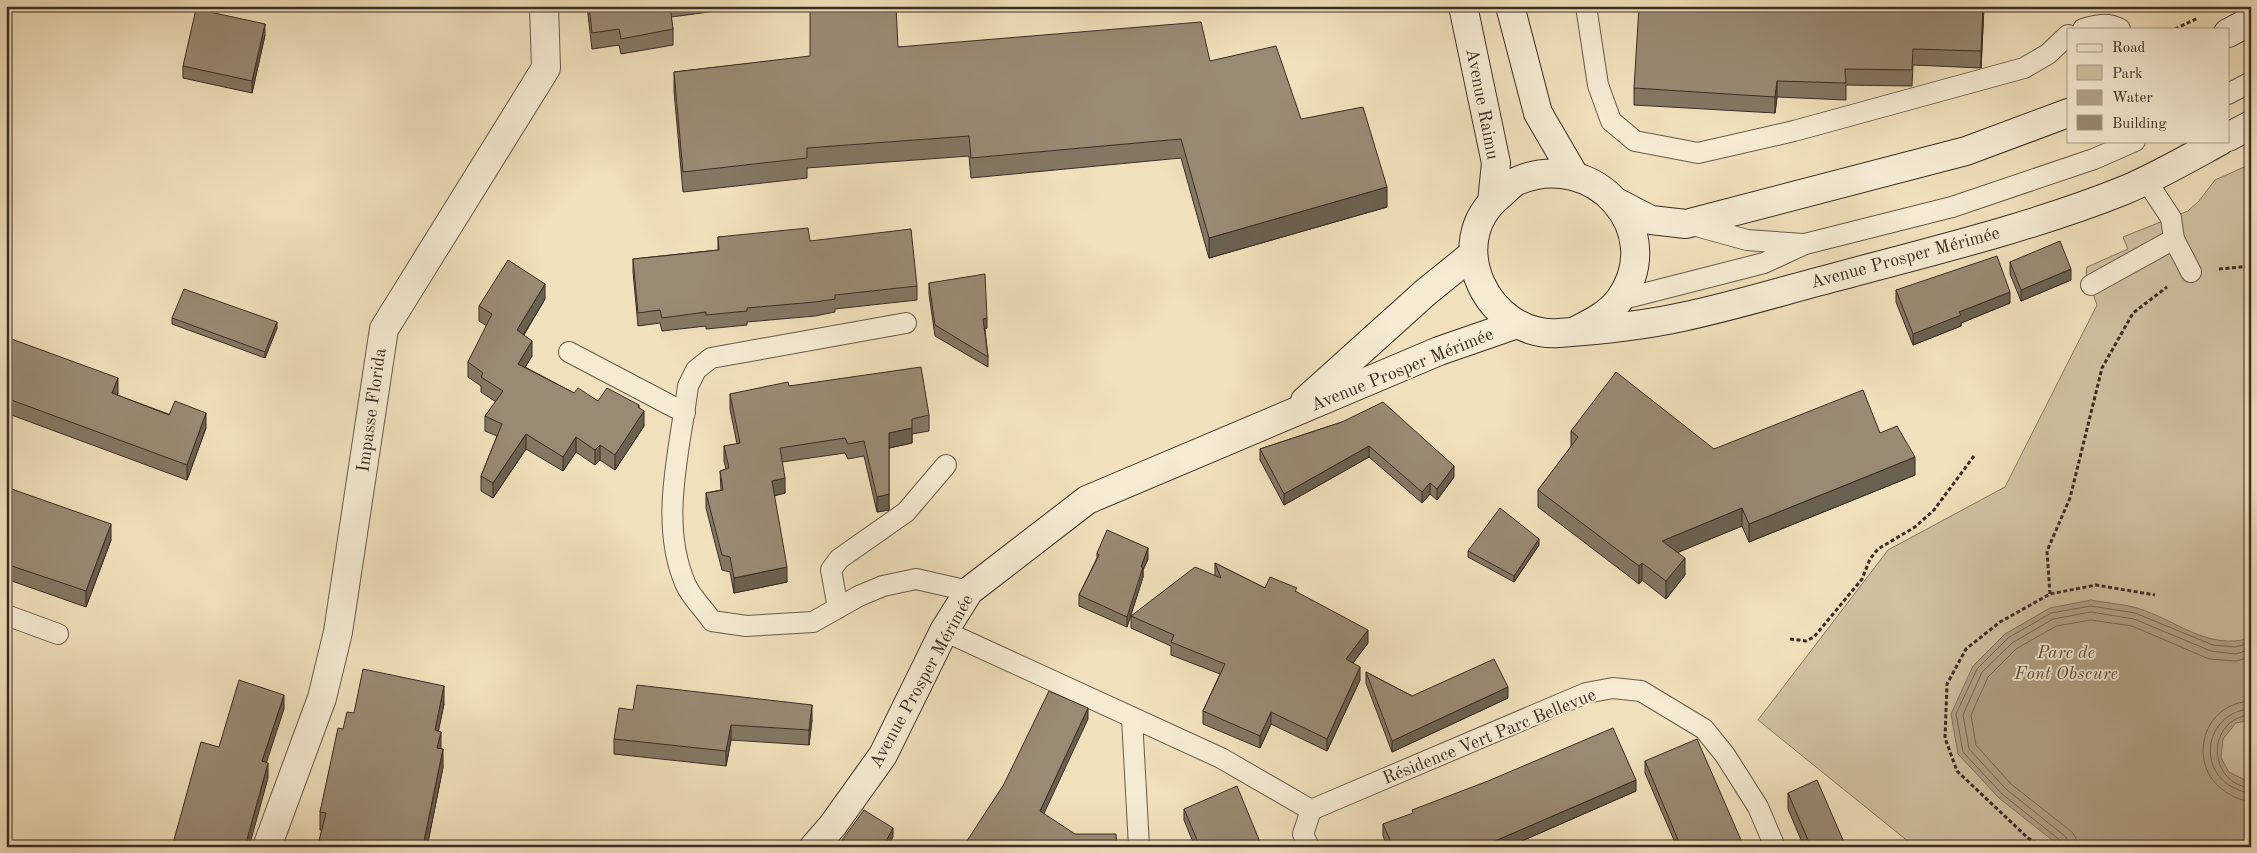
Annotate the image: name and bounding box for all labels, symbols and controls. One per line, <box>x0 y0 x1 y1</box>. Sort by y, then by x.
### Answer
legend <box>2067 28 2230 142</box>
text: Road <box>2112 41 2146 56</box>
street label: Avenue Raimu <box>1462 47 1502 162</box>
text: Park <box>2112 67 2143 82</box>
text: Water <box>2112 91 2153 106</box>
text: Building <box>2112 117 2167 132</box>
street label: Avenue Prosper Mérimée <box>1809 224 2002 292</box>
street label: Avenue Prosper Mérimée <box>1309 325 1496 415</box>
street label: Impasse Florida <box>354 347 390 473</box>
street label: Avenue Prosper Mérimée <box>867 592 977 771</box>
park label: Parc de Font Obscure <box>2013 644 2118 683</box>
street label: Résidence Vert Parc Bellevue <box>1380 686 1599 788</box>

